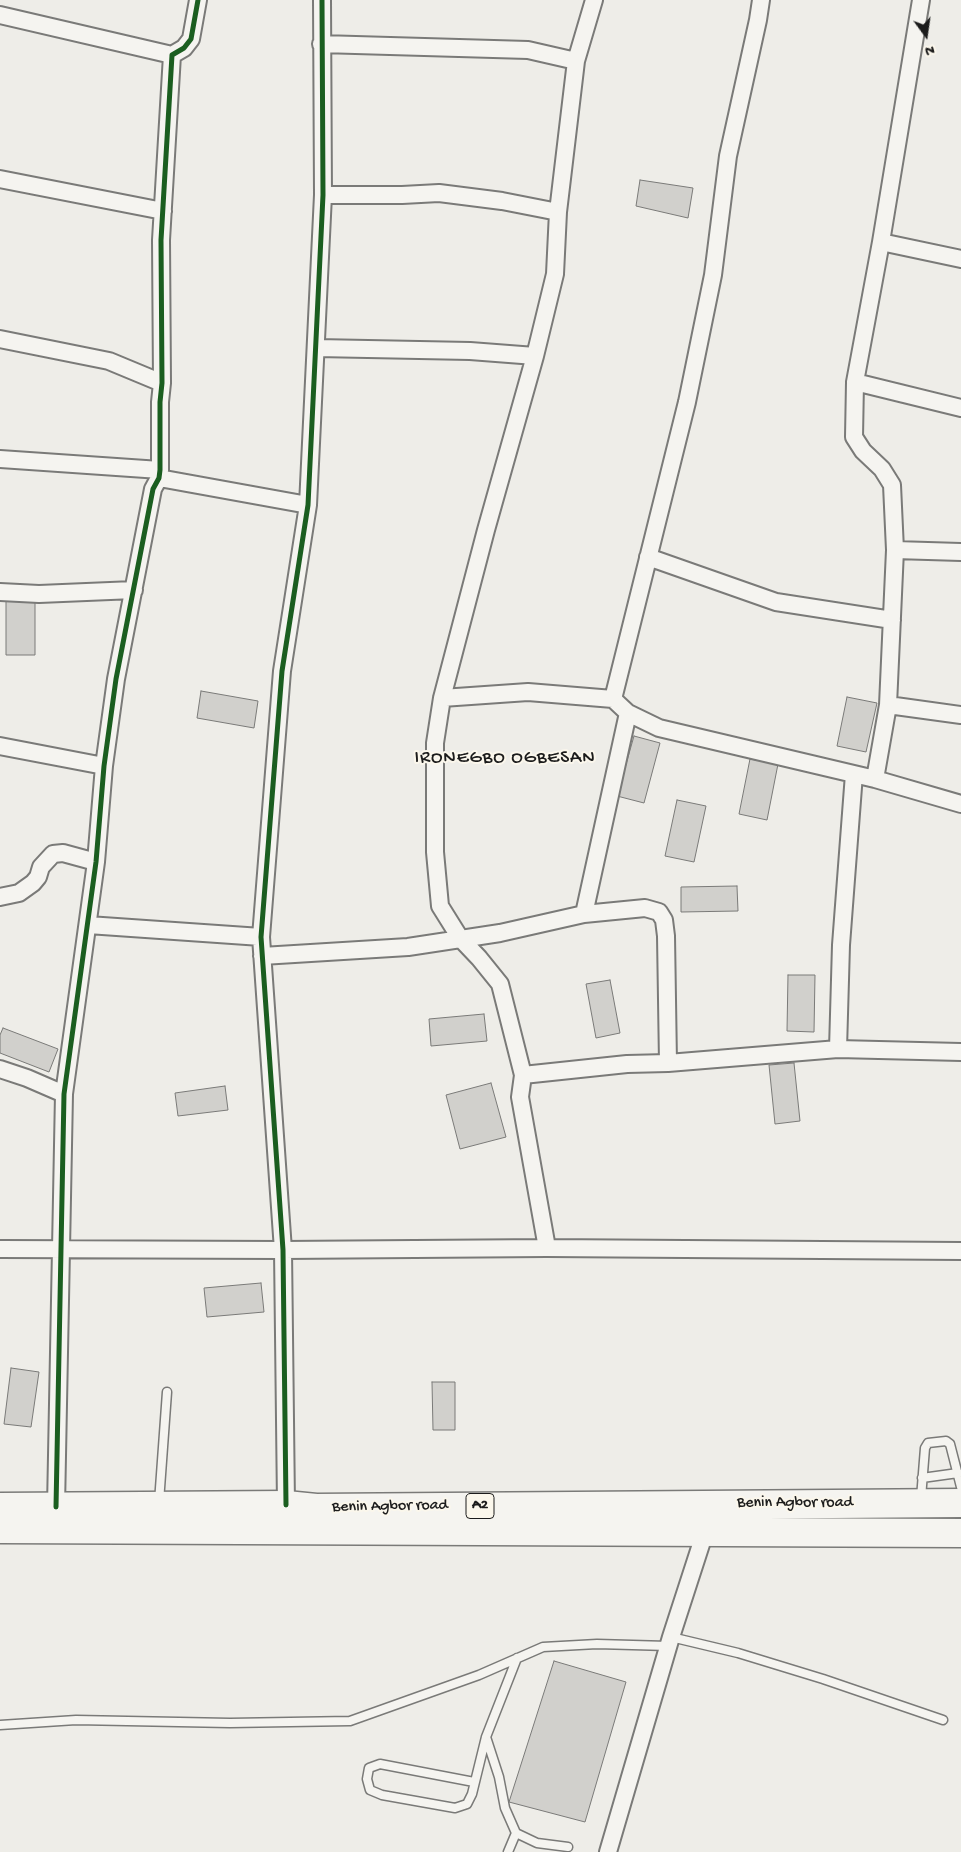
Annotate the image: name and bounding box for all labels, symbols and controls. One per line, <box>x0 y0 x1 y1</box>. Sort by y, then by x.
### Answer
north arrow <box>901 10 951 60</box>
text: N <box>923 41 936 59</box>
district label: IRONEGBO OGBESAN <box>412 748 598 770</box>
road number: A2 <box>466 1494 494 1518</box>
street label: Benin Agbor road <box>737 1494 853 1514</box>
street label: Benin Agbor road <box>332 1496 448 1518</box>

